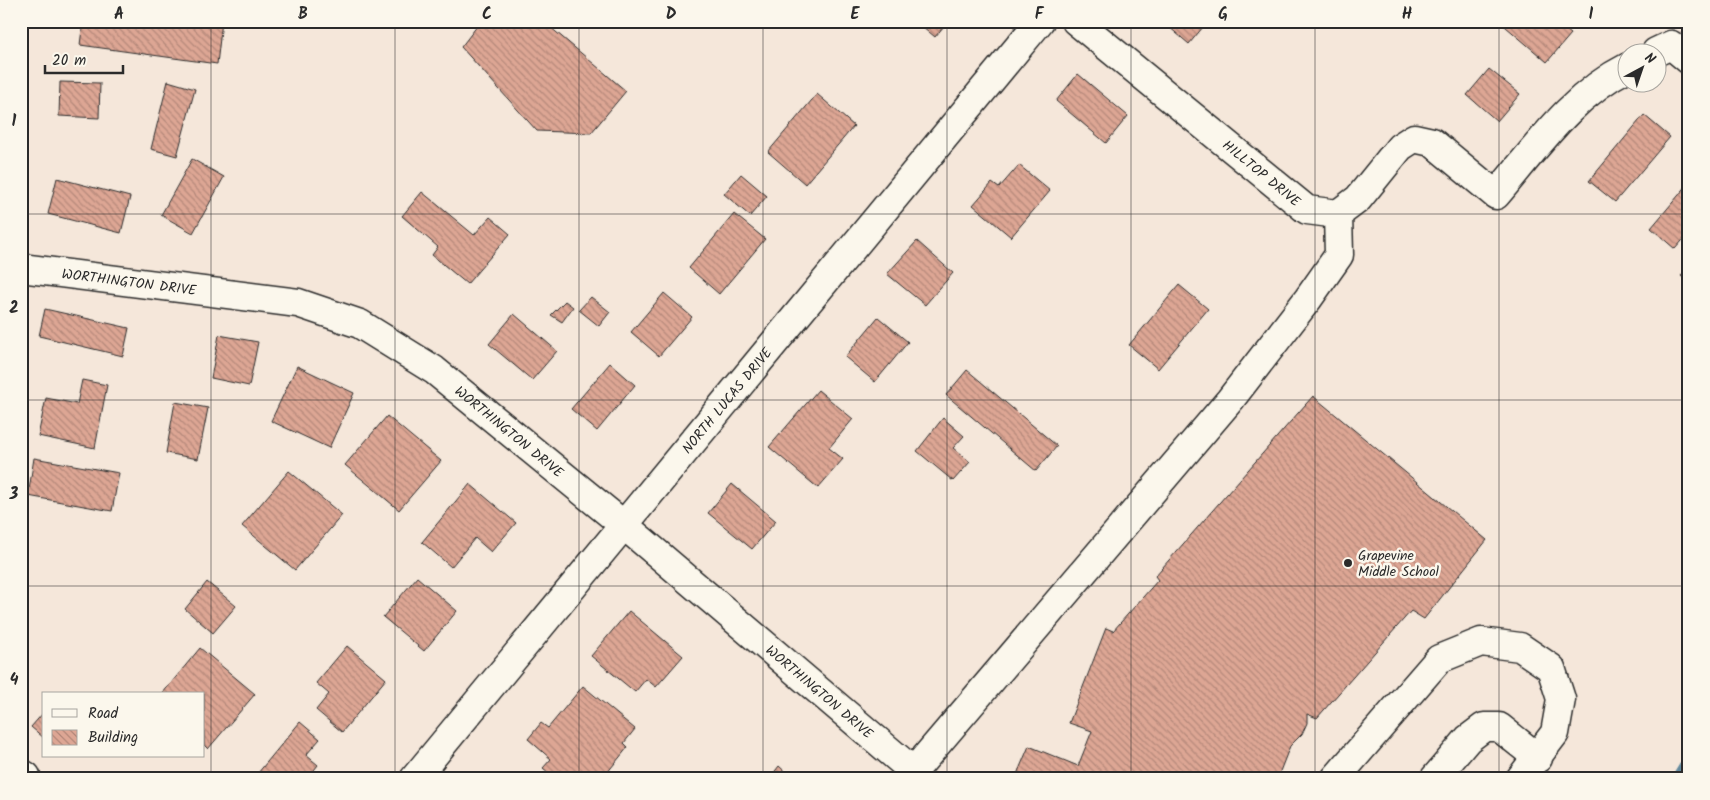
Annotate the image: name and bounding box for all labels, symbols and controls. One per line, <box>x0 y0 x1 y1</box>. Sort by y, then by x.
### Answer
text: A <box>114 2 124 27</box>
text: B <box>298 2 308 27</box>
text: C <box>482 2 492 27</box>
text: D <box>666 2 677 27</box>
text: E <box>851 2 861 27</box>
text: F <box>1035 2 1045 27</box>
text: G <box>1218 2 1228 27</box>
text: H <box>1402 2 1412 27</box>
text: I <box>1589 2 1594 27</box>
scale bar <box>45 42 122 74</box>
north arrow <box>1618 42 1668 92</box>
text: N <box>1639 48 1660 70</box>
text: 20 m <box>52 49 86 73</box>
text: 1 <box>12 109 17 134</box>
street label: HILLTOP DRIVE <box>1217 135 1306 213</box>
street label: WORTHINGTON DRIVE <box>60 263 198 302</box>
text: 2 <box>9 296 19 321</box>
street label: NORTH LUCAS DRIVE <box>677 343 778 459</box>
street label: WORTHINGTON DRIVE <box>449 381 569 484</box>
text: 3 <box>9 482 19 507</box>
place label: Grapevine Middle School <box>1358 545 1440 583</box>
marker: Grapevine Middle School <box>1342 557 1354 569</box>
street label: WORTHINGTON DRIVE <box>760 640 878 745</box>
text: 4 <box>10 668 19 693</box>
legend <box>42 692 205 758</box>
text: Road <box>88 702 119 726</box>
text: Building <box>88 726 138 750</box>

